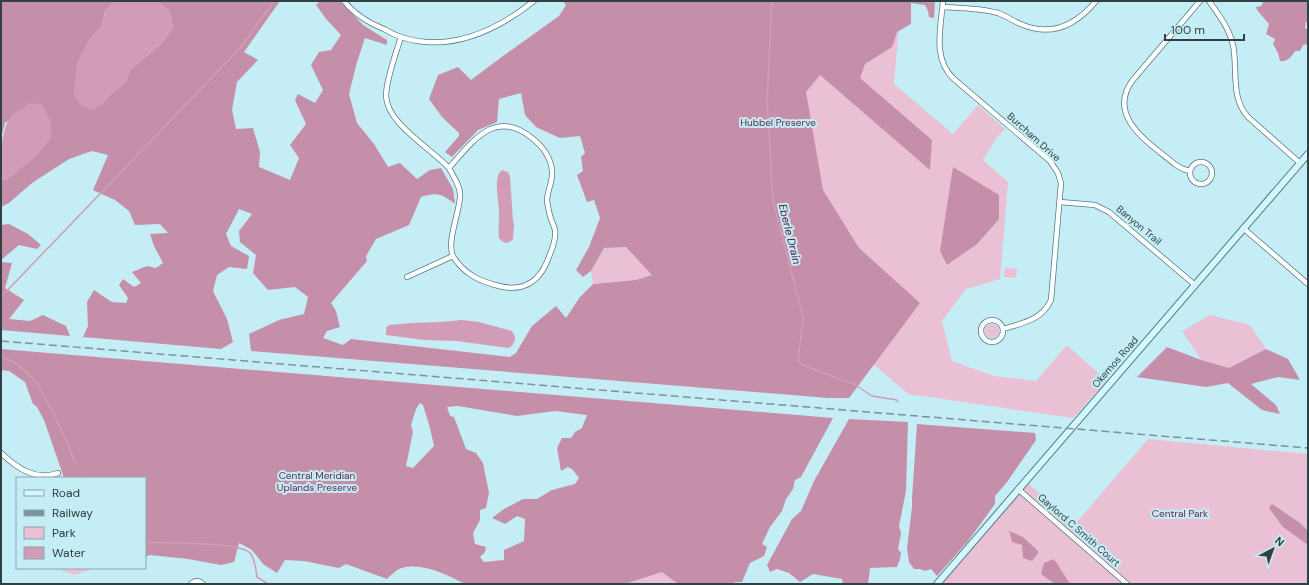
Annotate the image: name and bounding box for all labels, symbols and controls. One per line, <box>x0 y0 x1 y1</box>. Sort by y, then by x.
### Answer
scale bar <box>1165 16 1244 42</box>
text: 100 m <box>1171 22 1205 38</box>
street label: Burcham Drive <box>1005 110 1064 165</box>
park label: Hubbel Preserve <box>740 116 816 129</box>
water label: Eberle Drain <box>776 202 804 266</box>
street label: Banyon Trail <box>1114 202 1164 248</box>
street label: Okemos Road <box>1089 334 1141 390</box>
park label: Central Meridian Uplands Preserve <box>277 469 357 494</box>
legend <box>16 477 146 569</box>
text: Road <box>52 485 80 501</box>
street label: Gaylord C Smith Court <box>1035 491 1123 569</box>
text: Railway <box>52 505 93 521</box>
park label: Central Park <box>1152 507 1208 520</box>
text: Park <box>52 525 76 541</box>
north arrow <box>1253 529 1293 569</box>
text: N <box>1272 534 1287 549</box>
text: Water <box>52 545 86 561</box>

